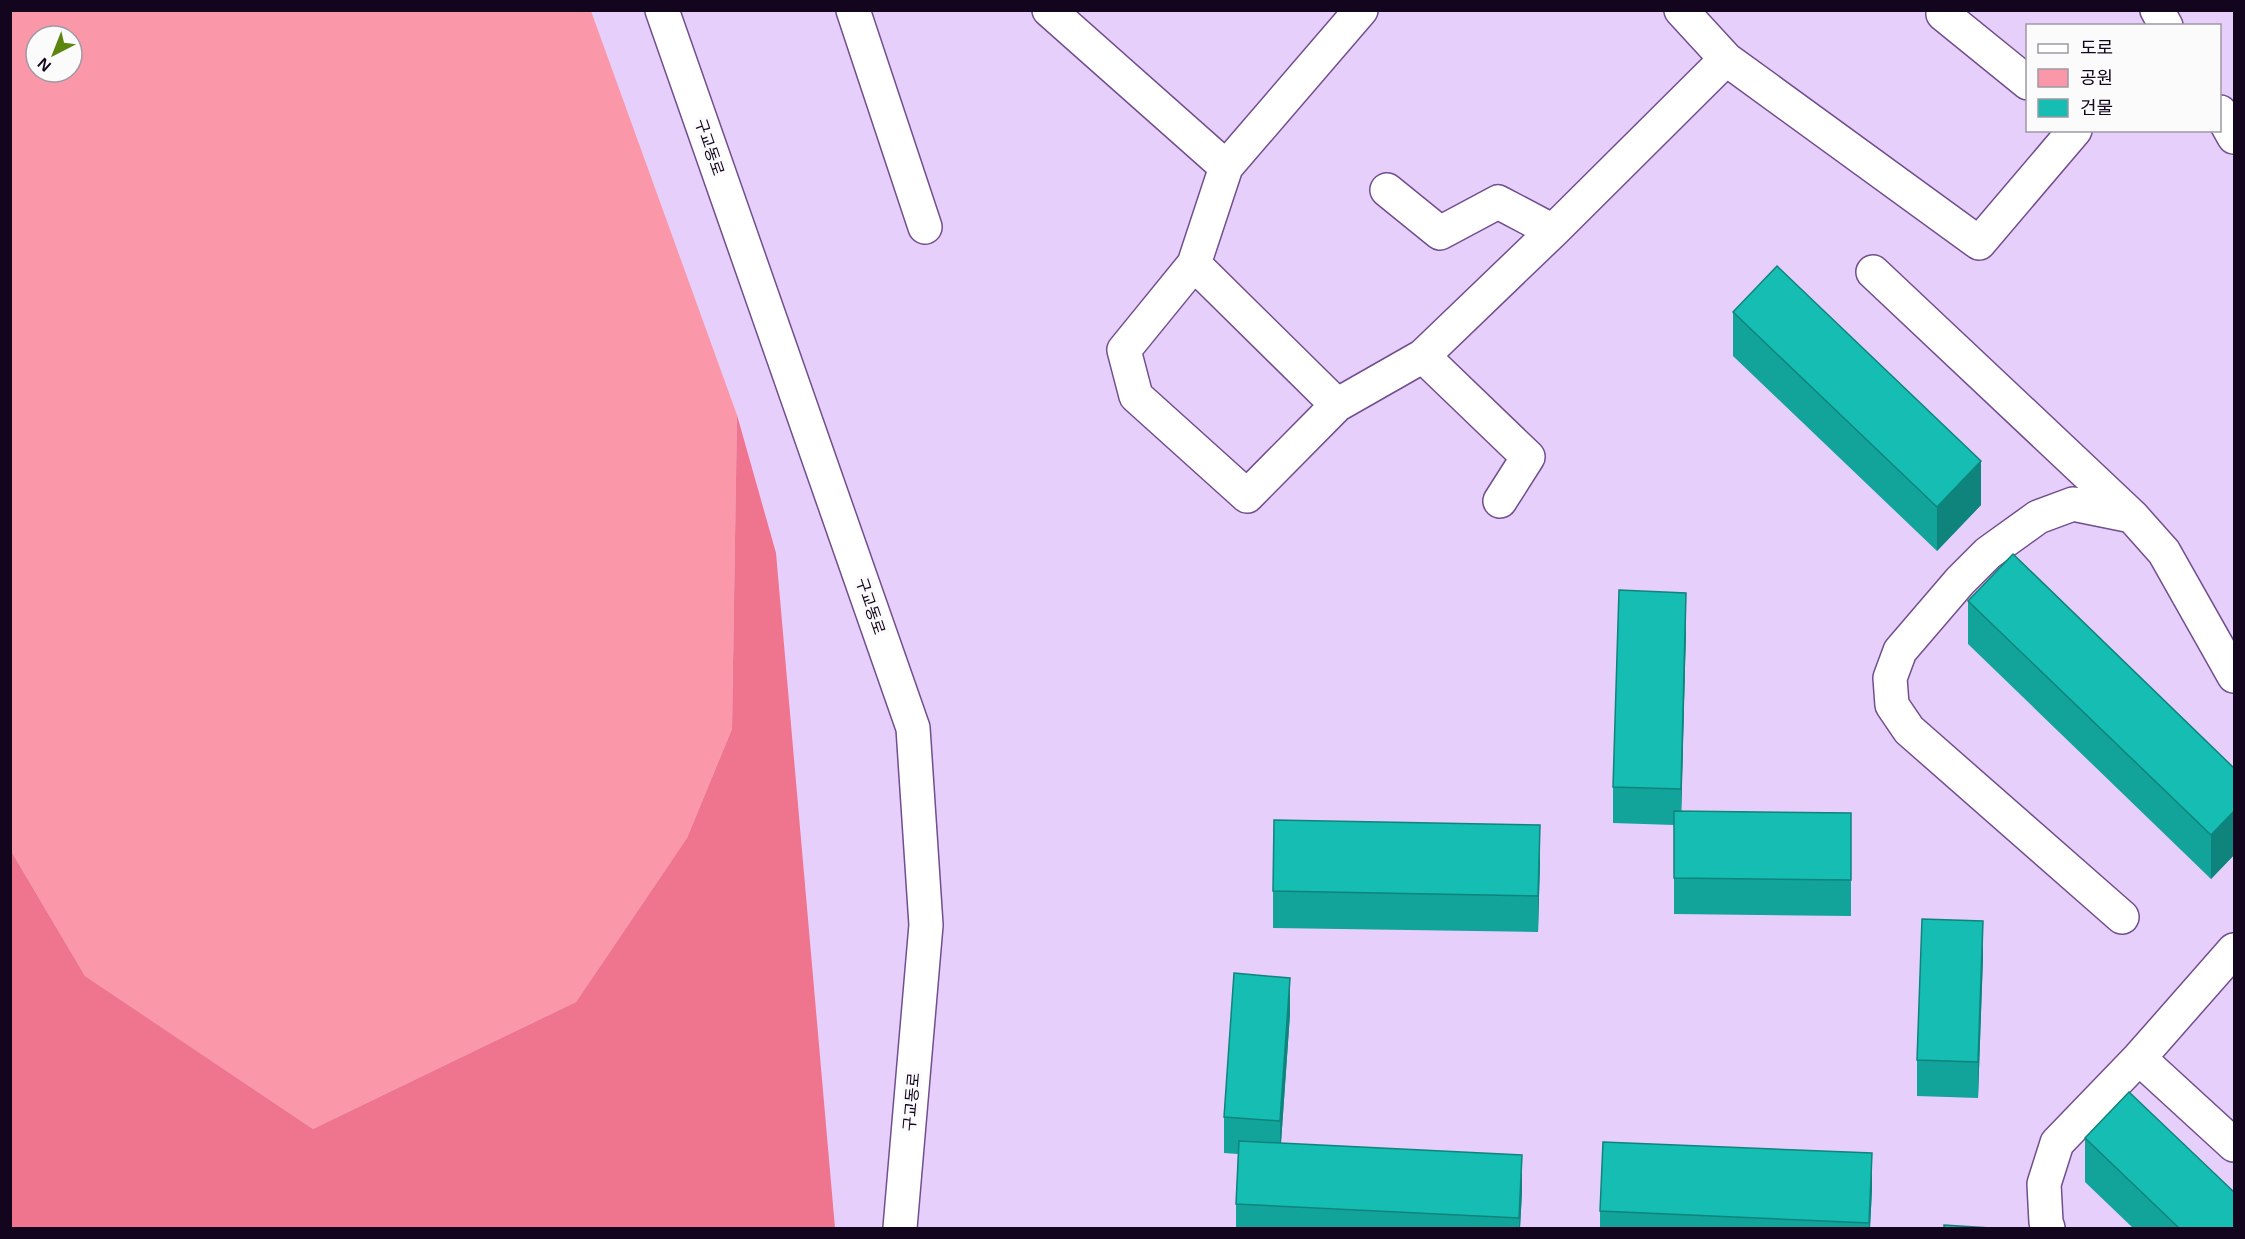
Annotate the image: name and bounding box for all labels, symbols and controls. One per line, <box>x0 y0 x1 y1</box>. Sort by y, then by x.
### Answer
north arrow <box>24 24 84 84</box>
legend <box>2026 24 2221 132</box>
text: 도로 <box>2080 38 2113 58</box>
text: N <box>34 55 54 75</box>
text: 공원 <box>2080 68 2113 88</box>
text: 건물 <box>2080 98 2113 118</box>
street label: 구교동로 <box>692 117 727 178</box>
street label: 구교동로 <box>853 576 888 637</box>
street label: 구교동로 <box>900 1072 923 1132</box>

